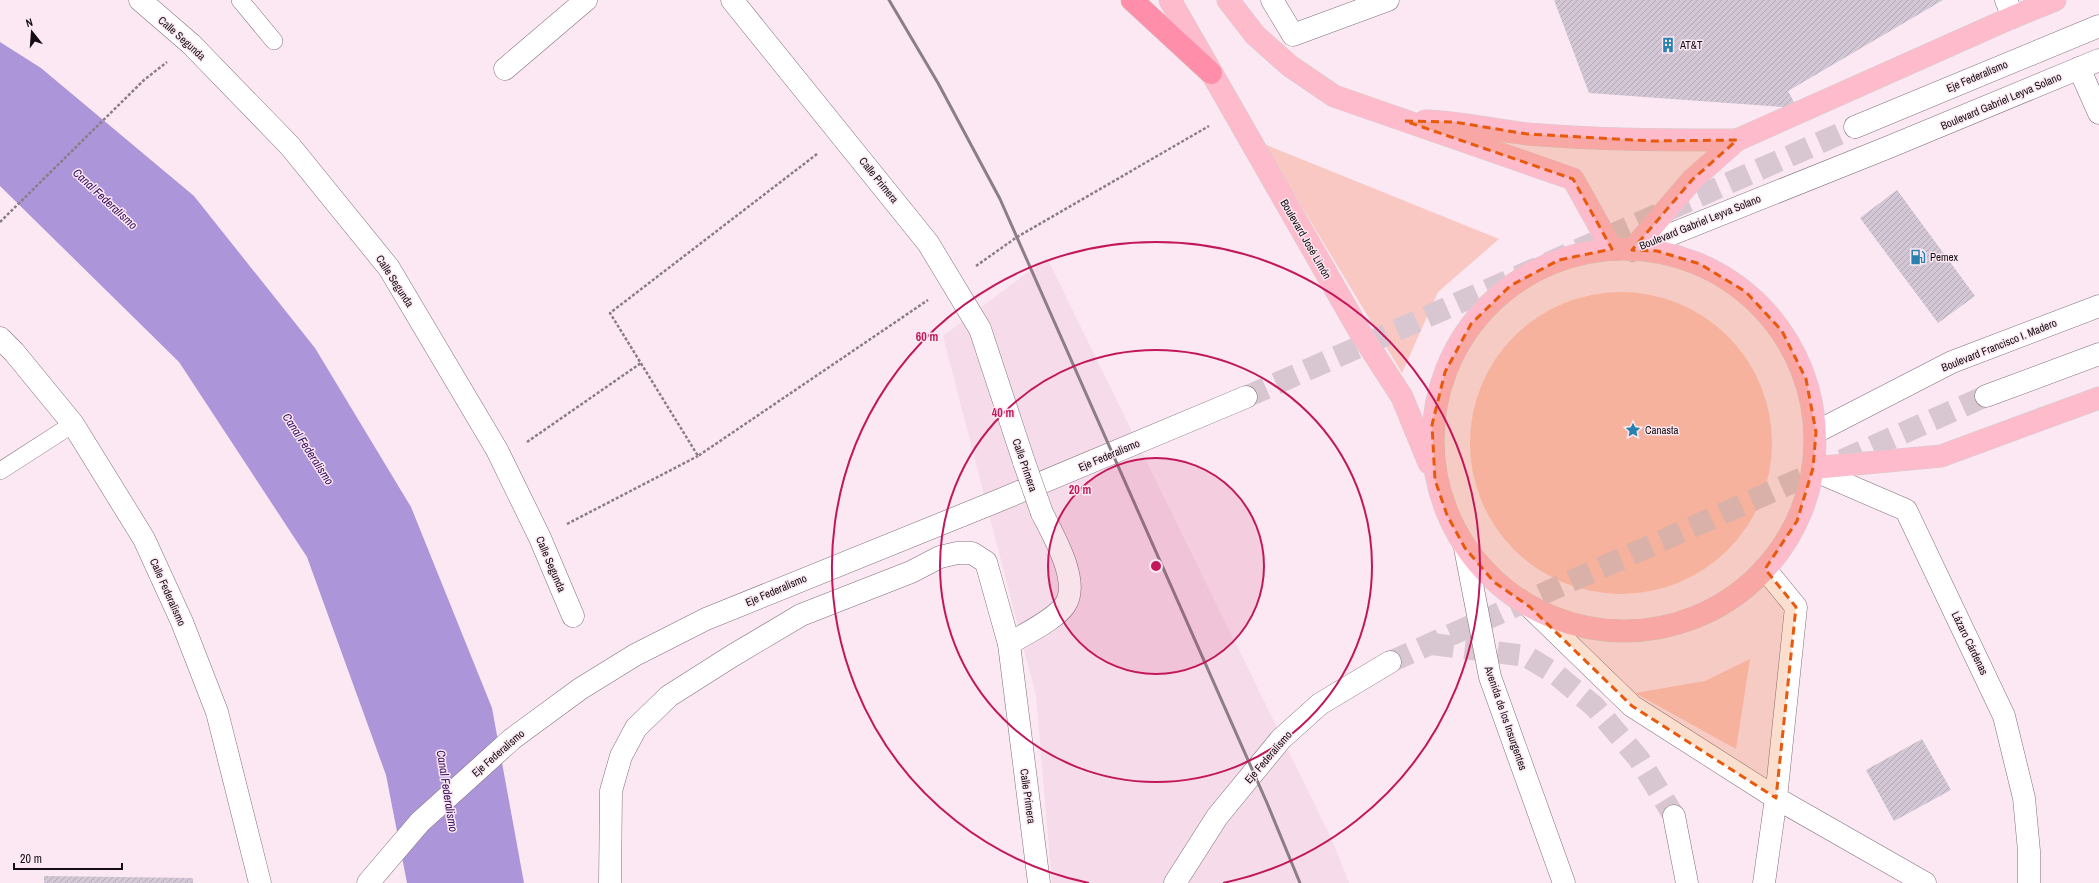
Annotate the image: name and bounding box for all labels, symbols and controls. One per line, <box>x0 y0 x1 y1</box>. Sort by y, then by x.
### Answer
north arrow <box>12 12 52 52</box>
street label: Calle Segunda <box>155 13 209 63</box>
text: N <box>24 15 34 30</box>
building icon: AT&T <box>1659 36 1677 54</box>
place label: AT&T <box>1679 38 1703 52</box>
street label: Eje Federalismo <box>1944 57 2010 95</box>
street label: Boulevard Gabriel Leyva Solano <box>1938 69 2064 133</box>
street label: Calle Primera <box>856 154 902 206</box>
water label: Canal Federalismo <box>69 165 141 233</box>
street label: Boulevard Gabriel Leyva Solano <box>1637 191 1763 253</box>
street label: Boulevard José Limón <box>1278 197 1334 281</box>
fuel station icon: Pemex <box>1909 248 1927 266</box>
place label: Pemex <box>1930 250 1959 264</box>
street label: Calle Segunda <box>373 252 417 310</box>
street label: Boulevard Francisco I. Madero <box>1939 315 2059 375</box>
text: 60 m <box>916 329 938 345</box>
text: 40 m <box>992 405 1014 421</box>
water label: Canal Federalismo <box>279 410 338 489</box>
place icon: Canasta <box>1624 421 1642 439</box>
place label: Canasta <box>1645 423 1679 437</box>
street label: Eje Federalismo <box>1076 436 1142 474</box>
street label: Calle Primera <box>1009 437 1041 493</box>
text: 20 m <box>1069 482 1091 498</box>
street label: Calle Segunda <box>533 534 569 594</box>
street label: Calle Federalismo <box>147 556 189 628</box>
centre of rings <box>1149 559 1163 573</box>
street label: Eje Federalismo <box>743 571 809 609</box>
street label: Lázaro Cárdenas <box>1949 609 1992 678</box>
street label: Avenida de los Insurgentes <box>1481 663 1531 772</box>
street label: Eje Federalismo <box>469 726 527 780</box>
street label: Eje Federalismo <box>1241 728 1295 786</box>
water label: Canal Federalismo <box>433 749 461 834</box>
street label: Calle Primera <box>1017 768 1039 824</box>
scale bar <box>14 845 122 871</box>
text: 20 m <box>20 851 42 867</box>

